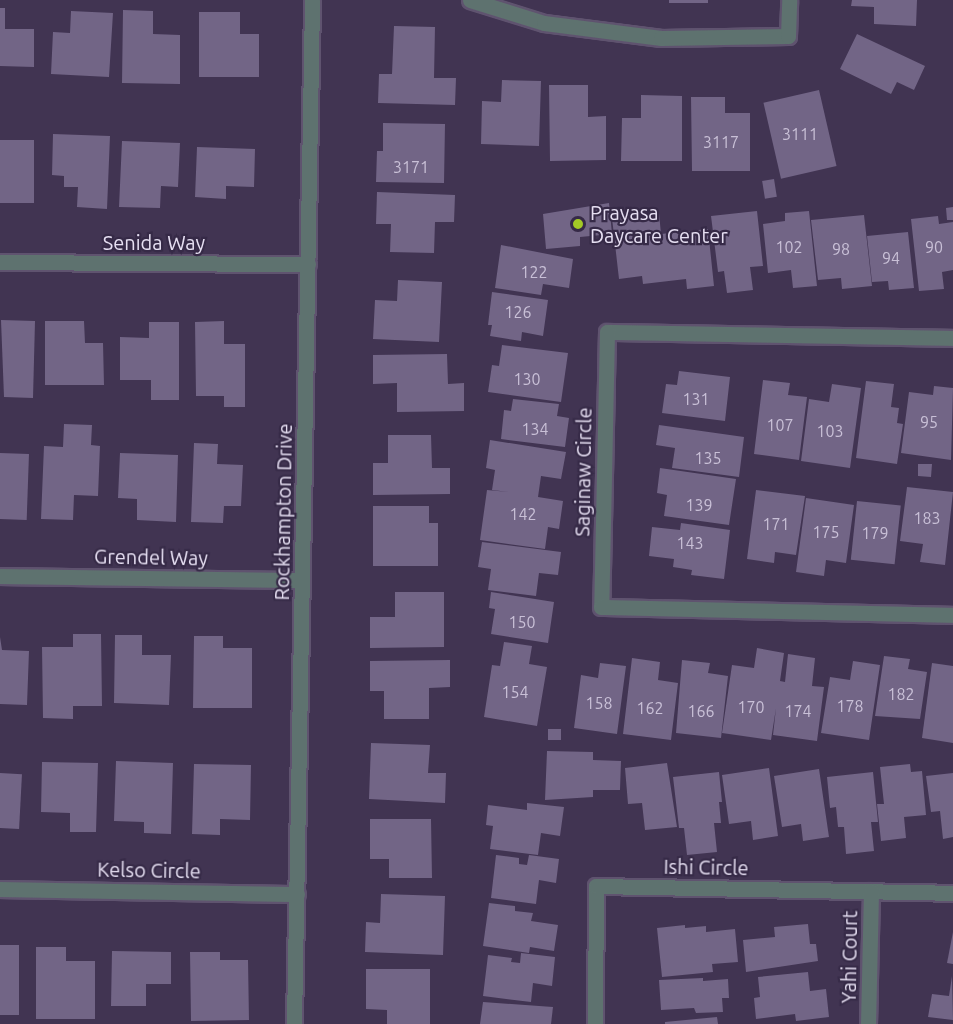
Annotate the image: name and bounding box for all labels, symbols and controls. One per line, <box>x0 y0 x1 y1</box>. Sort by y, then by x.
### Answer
house number: 3111 <box>782 124 818 144</box>
house number: 3117 <box>703 132 739 152</box>
house number: 3171 <box>393 157 429 177</box>
place label: Prayasa Daycare Center <box>590 201 728 248</box>
marker: Prayasa Daycare Center <box>571 217 585 231</box>
street label: Senida Way <box>103 230 205 254</box>
house number: 102 <box>775 237 803 257</box>
house number: 90 <box>925 237 943 257</box>
house number: 98 <box>832 239 850 259</box>
house number: 94 <box>882 248 900 268</box>
house number: 122 <box>520 262 548 282</box>
house number: 126 <box>504 302 532 322</box>
house number: 130 <box>513 369 541 389</box>
house number: 131 <box>682 389 710 409</box>
street label: Saginaw Circle <box>570 407 596 537</box>
house number: 95 <box>920 412 938 432</box>
house number: 107 <box>766 415 794 435</box>
house number: 134 <box>521 419 549 439</box>
house number: 103 <box>816 421 844 441</box>
street label: Rockhampton Drive <box>269 423 297 601</box>
house number: 135 <box>694 448 722 468</box>
house number: 139 <box>685 495 713 515</box>
house number: 142 <box>509 504 537 524</box>
house number: 183 <box>913 508 941 528</box>
house number: 171 <box>762 514 790 534</box>
house number: 175 <box>812 522 840 542</box>
house number: 179 <box>861 523 889 543</box>
house number: 143 <box>676 533 704 553</box>
street label: Grendel Way <box>94 544 208 570</box>
house number: 150 <box>508 612 536 632</box>
house number: 154 <box>501 682 529 702</box>
house number: 182 <box>887 684 915 704</box>
house number: 158 <box>585 693 613 713</box>
house number: 178 <box>836 696 864 716</box>
house number: 170 <box>737 697 765 717</box>
house number: 162 <box>636 698 664 718</box>
house number: 166 <box>687 701 715 721</box>
house number: 174 <box>784 701 812 721</box>
street label: Ishi Circle <box>663 854 749 880</box>
street label: Kelso Circle <box>97 857 201 883</box>
street label: Yahi Court <box>836 910 862 1004</box>

